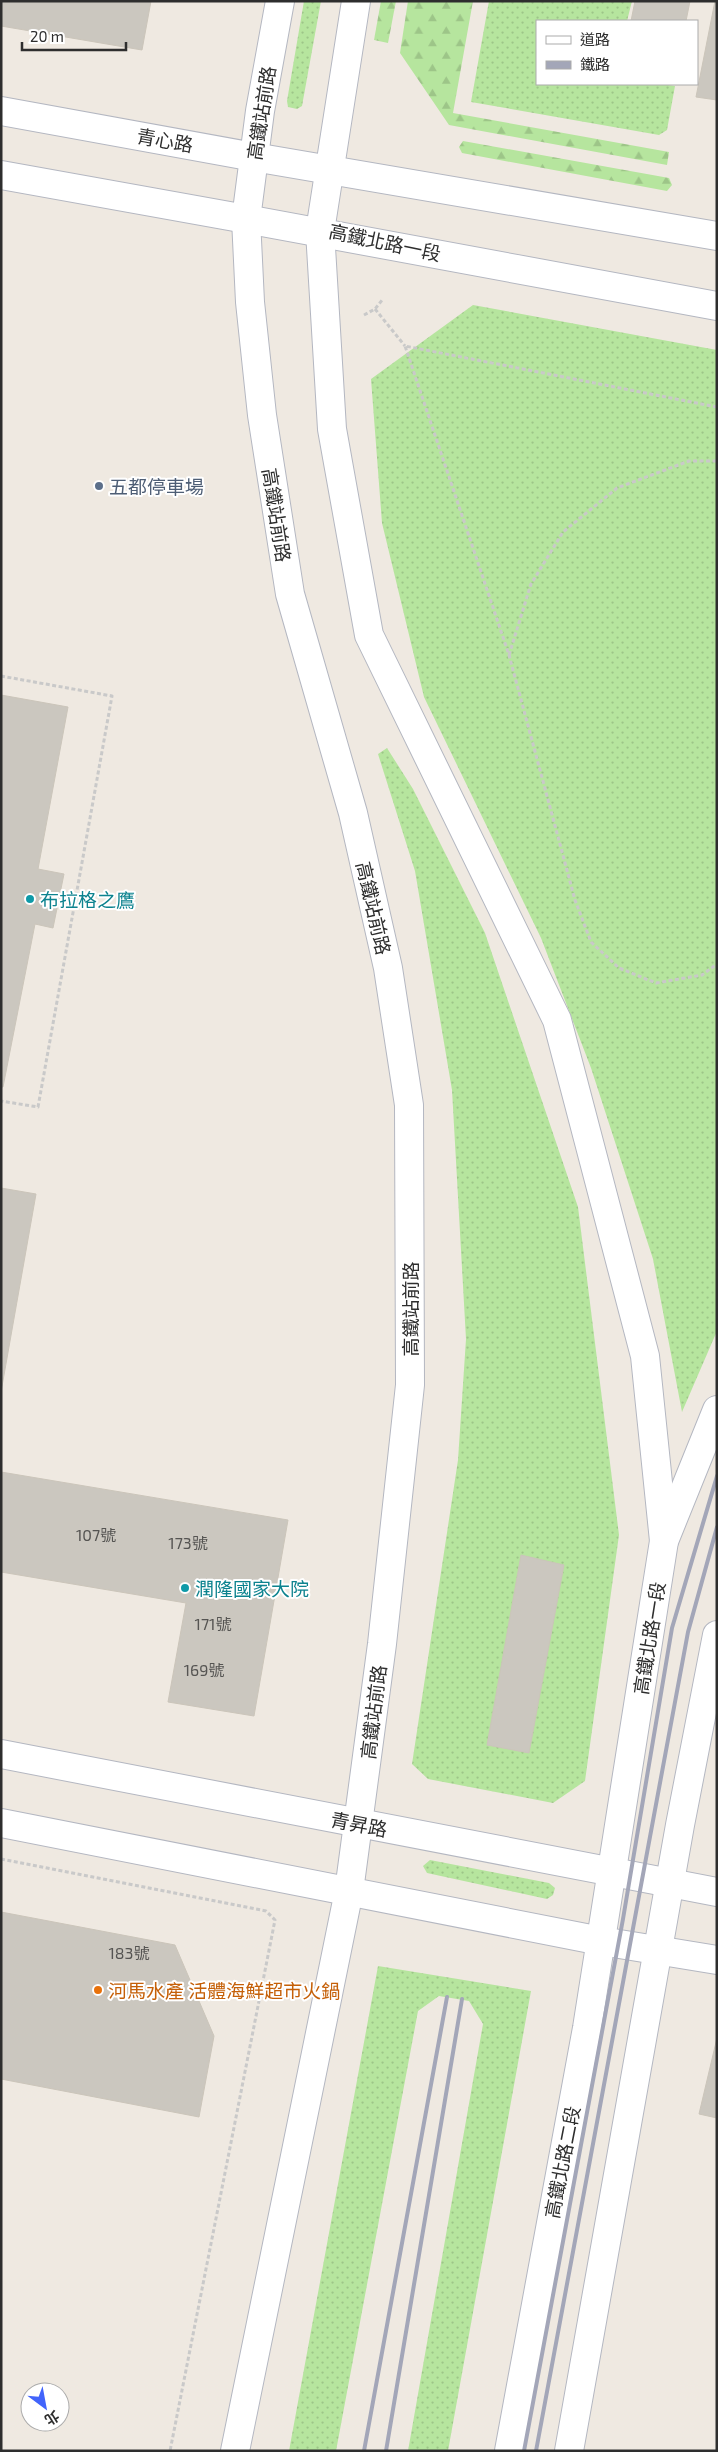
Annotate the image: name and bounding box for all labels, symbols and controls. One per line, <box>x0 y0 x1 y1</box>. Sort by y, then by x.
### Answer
scale bar <box>22 20 126 52</box>
legend <box>536 20 698 85</box>
text: 20 m <box>30 27 64 45</box>
text: 道路 <box>580 30 610 48</box>
text: 鐵路 <box>580 55 610 73</box>
street label: 高鐵站前路 <box>242 64 280 162</box>
street label: 青心路 <box>135 124 195 156</box>
street label: 高鐵北路一段 <box>327 219 443 265</box>
street label: 高鐵站前路 <box>258 466 296 564</box>
place label: 五都停車場 <box>109 475 204 498</box>
marker: 五都停車場 <box>93 480 105 492</box>
street label: 高鐵站前路 <box>352 859 396 957</box>
place label: 布拉格之鷹 <box>40 888 135 911</box>
marker: 布拉格之鷹 <box>24 893 36 905</box>
street label: 高鐵站前路 <box>399 1261 422 1357</box>
house number: 107號 <box>76 1525 116 1544</box>
house number: 173號 <box>168 1533 208 1552</box>
place label: 潤隆國家大院 <box>195 1577 309 1600</box>
street label: 高鐵北路一段 <box>629 1580 669 1696</box>
marker: 潤隆國家大院 <box>179 1582 191 1594</box>
house number: 171號 <box>195 1614 231 1633</box>
house number: 169號 <box>184 1660 224 1679</box>
street label: 高鐵站前路 <box>356 1663 390 1761</box>
street label: 青昇路 <box>329 1807 389 1841</box>
house number: 183號 <box>109 1943 149 1962</box>
place label: 河馬水產 活體海鮮超市火鍋 <box>108 1979 340 2002</box>
marker: 河馬水產 活體海鮮超市火鍋 <box>92 1984 104 1996</box>
street label: 高鐵北路二段 <box>540 2104 584 2220</box>
north arrow <box>20 2382 70 2432</box>
text: 北 <box>42 2408 63 2429</box>

